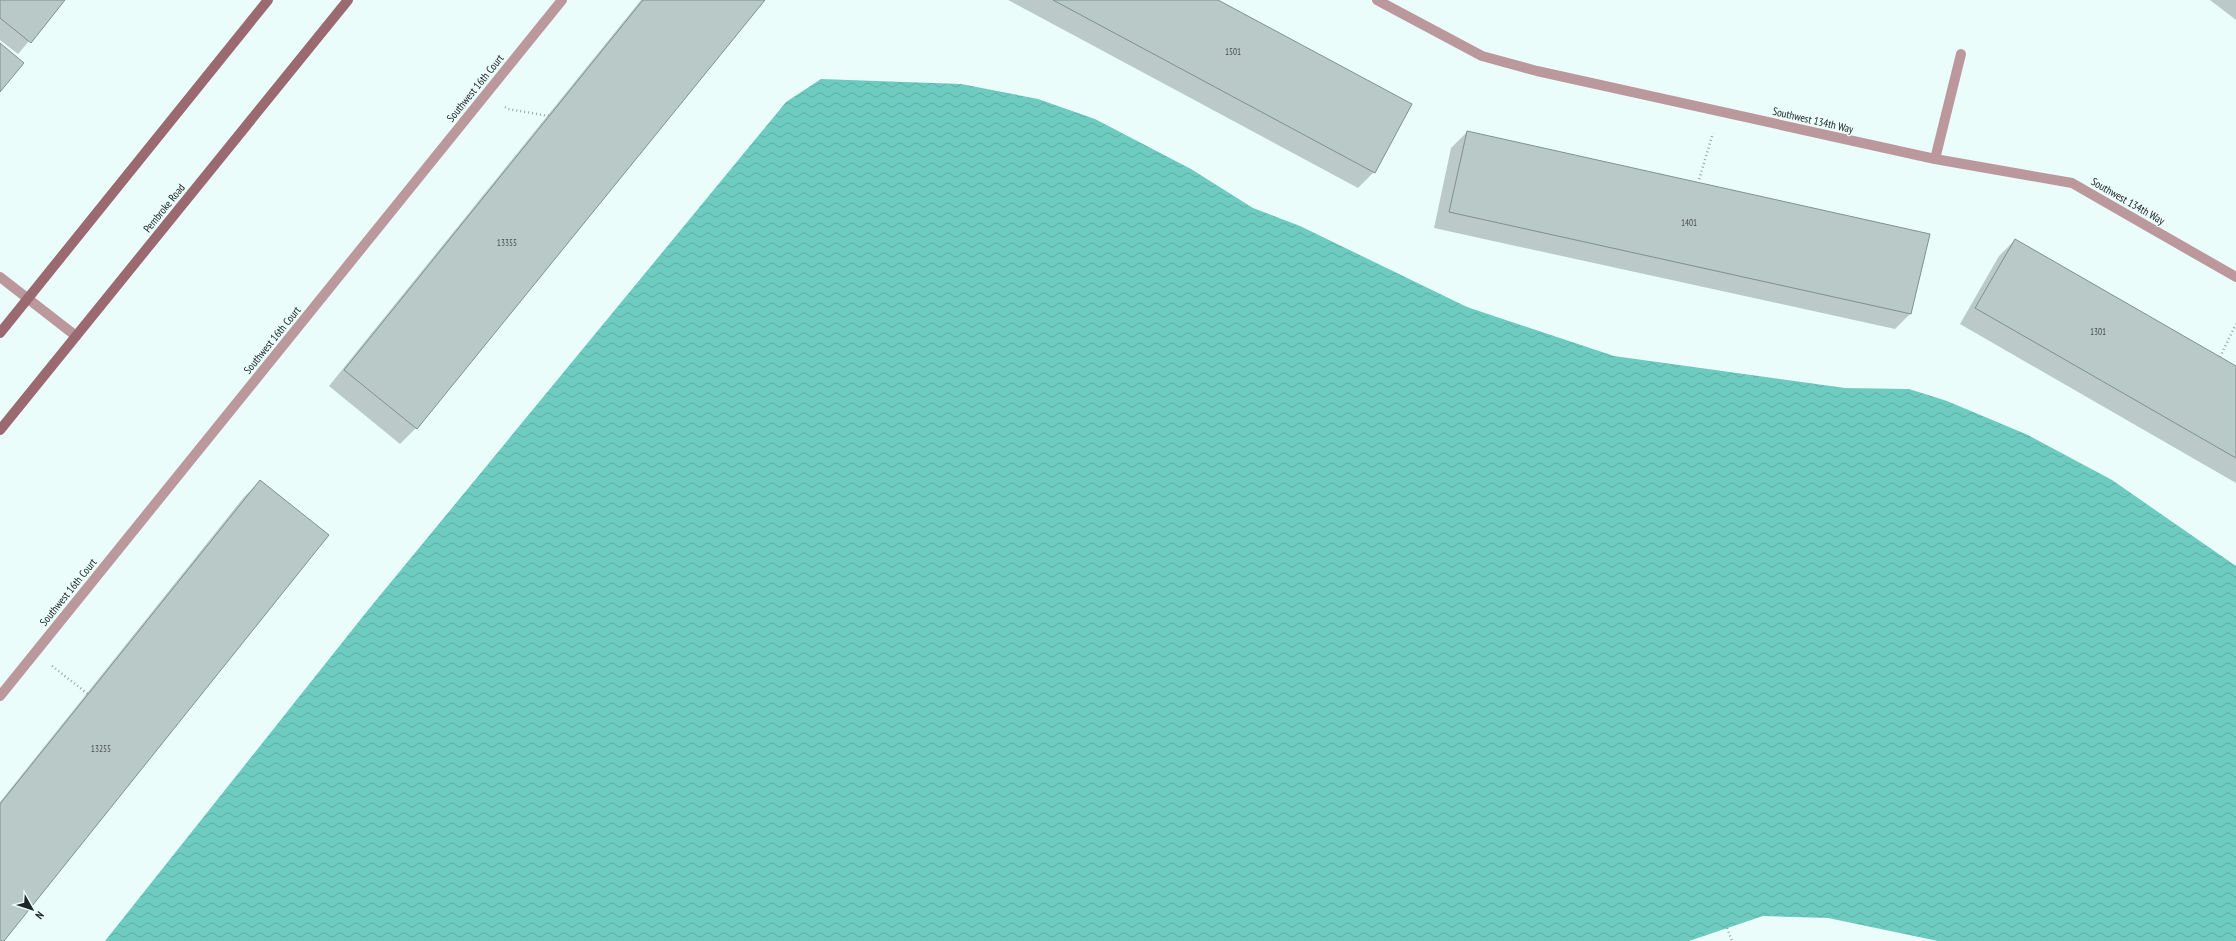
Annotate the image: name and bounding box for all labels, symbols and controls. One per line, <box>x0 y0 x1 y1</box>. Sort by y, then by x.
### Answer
house number: 1501 <box>1225 46 1241 57</box>
street label: Southwest 16th Court <box>444 51 506 125</box>
street label: Southwest 134th Way <box>1771 104 1856 136</box>
street label: Southwest 134th Way <box>2089 174 2168 228</box>
street label: Pembroke Road <box>140 181 188 235</box>
house number: 1401 <box>1681 217 1697 228</box>
house number: 13355 <box>497 237 517 248</box>
street label: Southwest 16th Court <box>241 303 303 377</box>
house number: 1301 <box>2090 326 2106 337</box>
street label: Southwest 16th Court <box>37 555 99 629</box>
house number: 13255 <box>91 743 111 754</box>
north arrow <box>12 889 52 929</box>
text: N <box>32 909 47 922</box>

